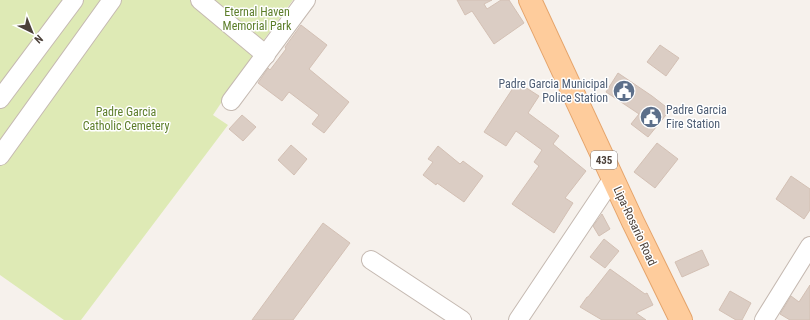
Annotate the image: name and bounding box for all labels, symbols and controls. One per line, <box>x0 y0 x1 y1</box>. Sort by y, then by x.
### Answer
park label: Eternal Haven Memorial Park <box>223 5 292 33</box>
north arrow <box>12 12 52 52</box>
text: N <box>31 32 45 46</box>
place label: Padre Garcia Municipal Police Station <box>498 77 608 105</box>
public building icon: Padre Garcia Municipal Police Station <box>611 78 637 104</box>
place label: Padre Garcia Fire Station <box>666 103 727 131</box>
public building icon: Padre Garcia Fire Station <box>638 104 664 130</box>
park label: Padre Garcia Catholic Cemetery <box>83 105 169 133</box>
road number: 435 <box>591 151 617 169</box>
street label: Lipa-Rosario Road <box>610 184 660 268</box>

